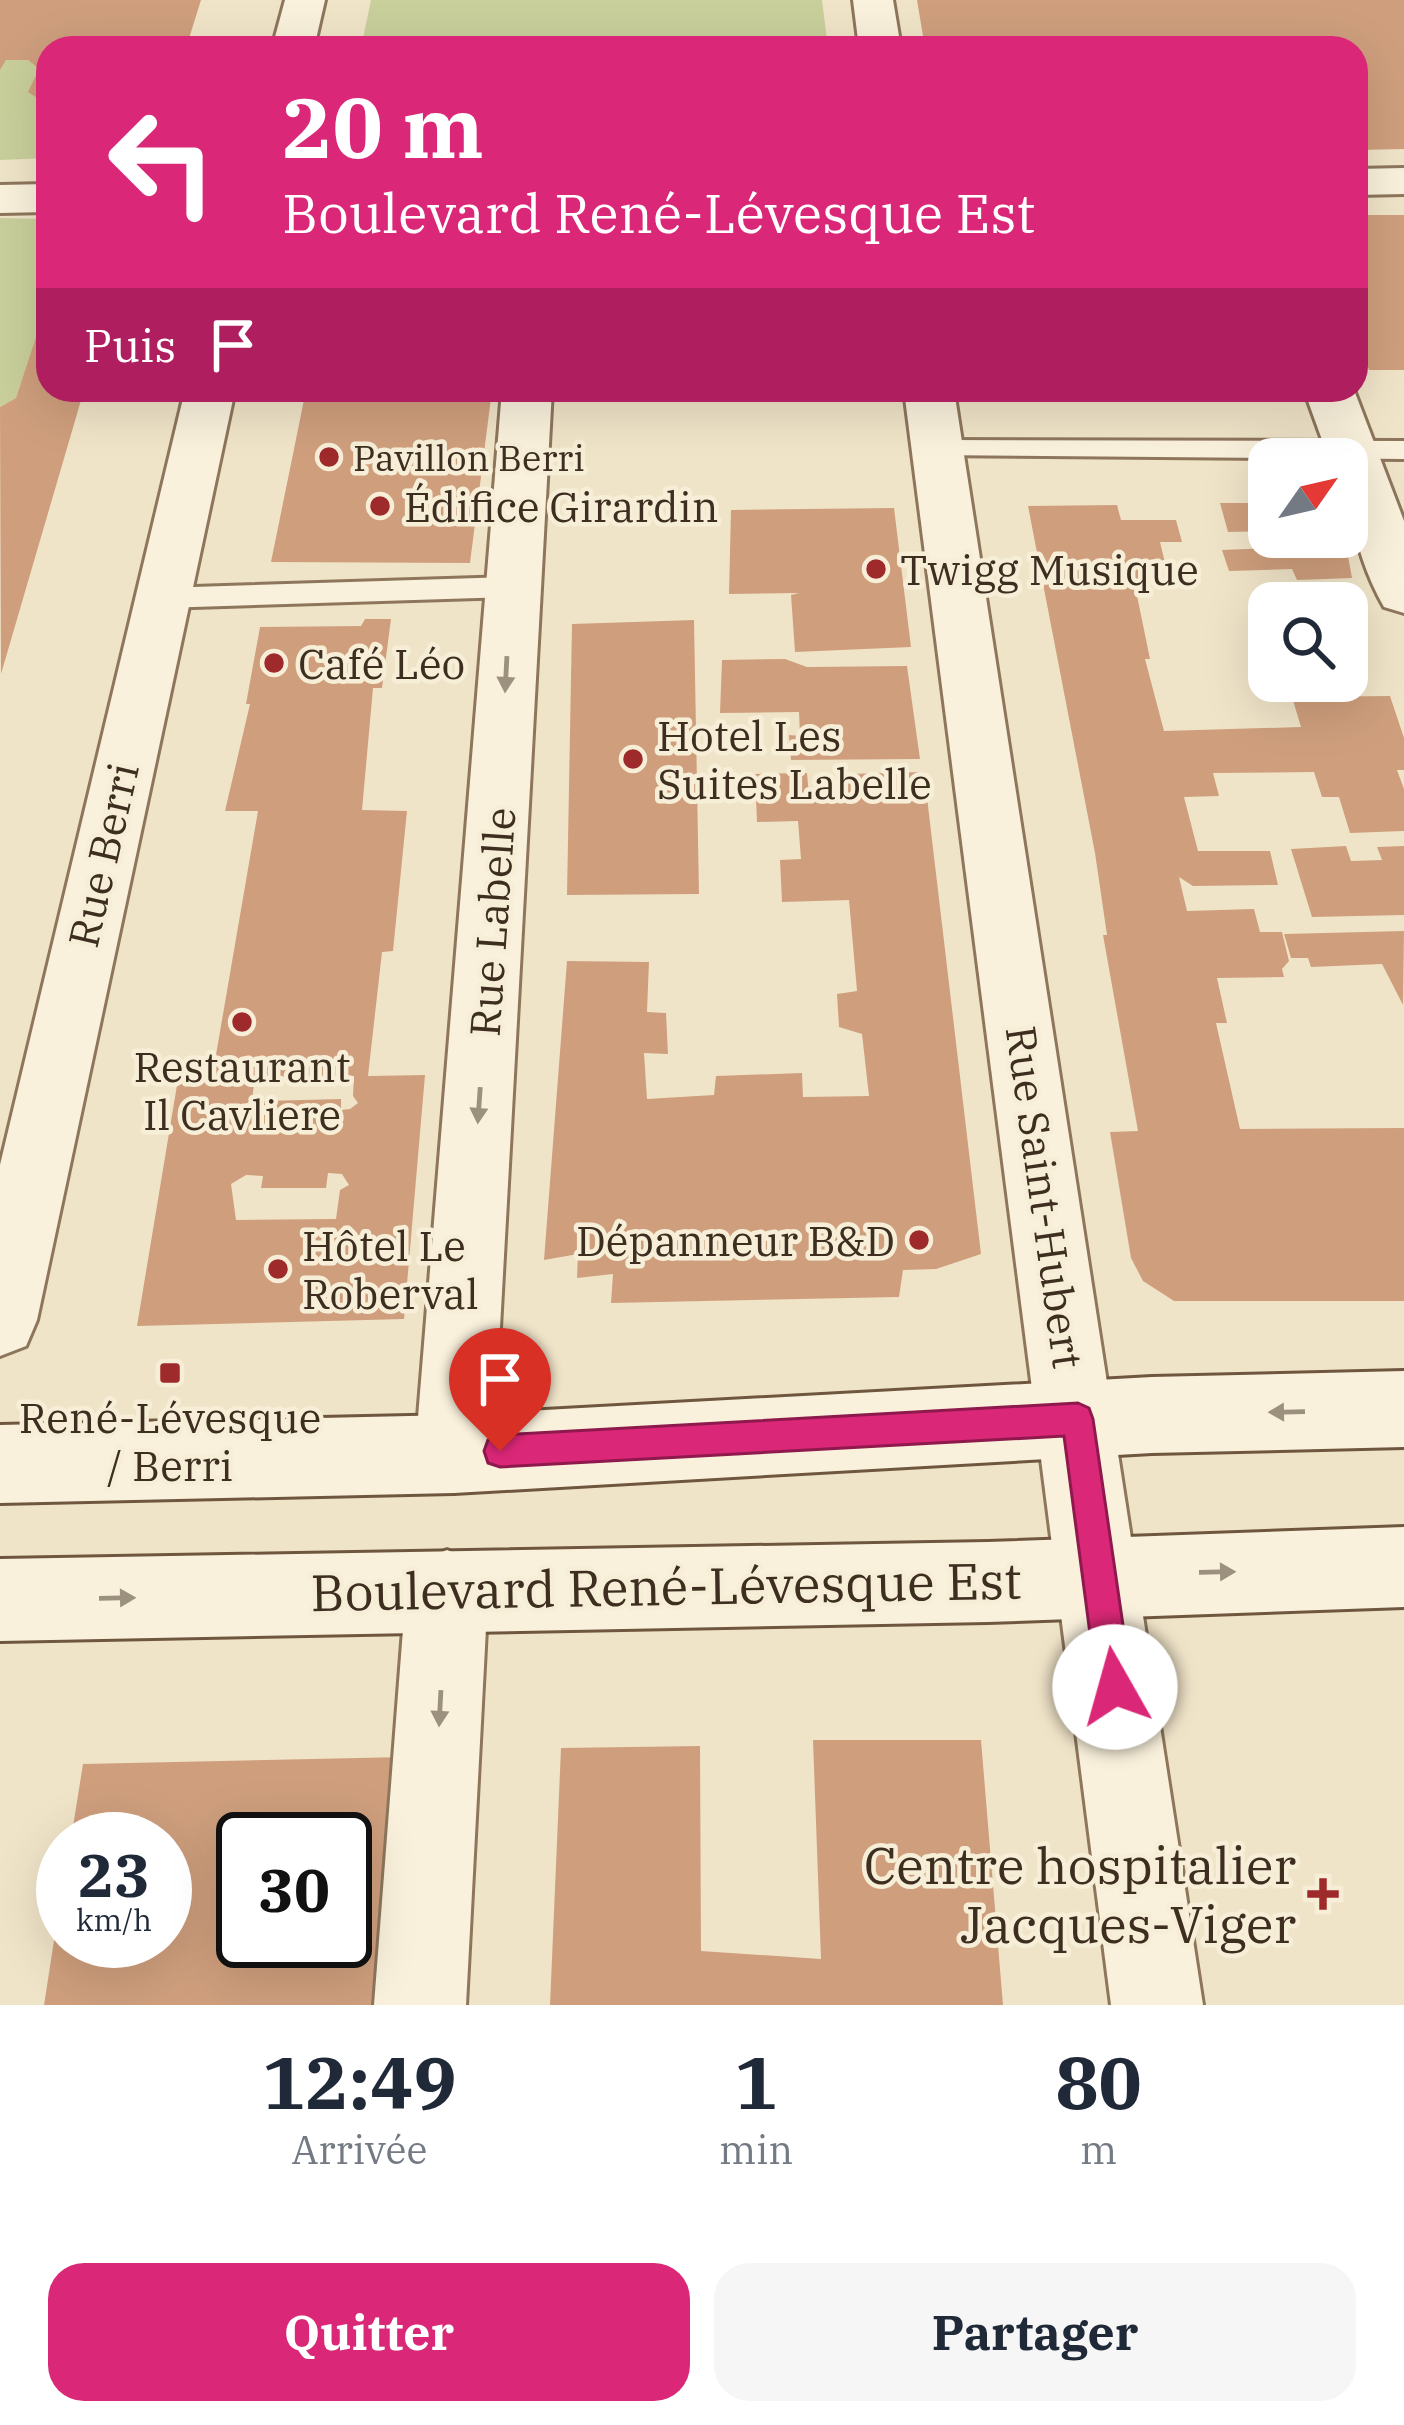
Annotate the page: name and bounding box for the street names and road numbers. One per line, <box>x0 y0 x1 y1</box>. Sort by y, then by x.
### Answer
street label: Rue Berri <box>55 758 151 952</box>
street label: Rue Labelle <box>457 806 527 1038</box>
street label: Rue Saint-Hubert <box>994 1022 1096 1372</box>
street label: Boulevard René-Lévesque Est <box>310 1547 1022 1625</box>

